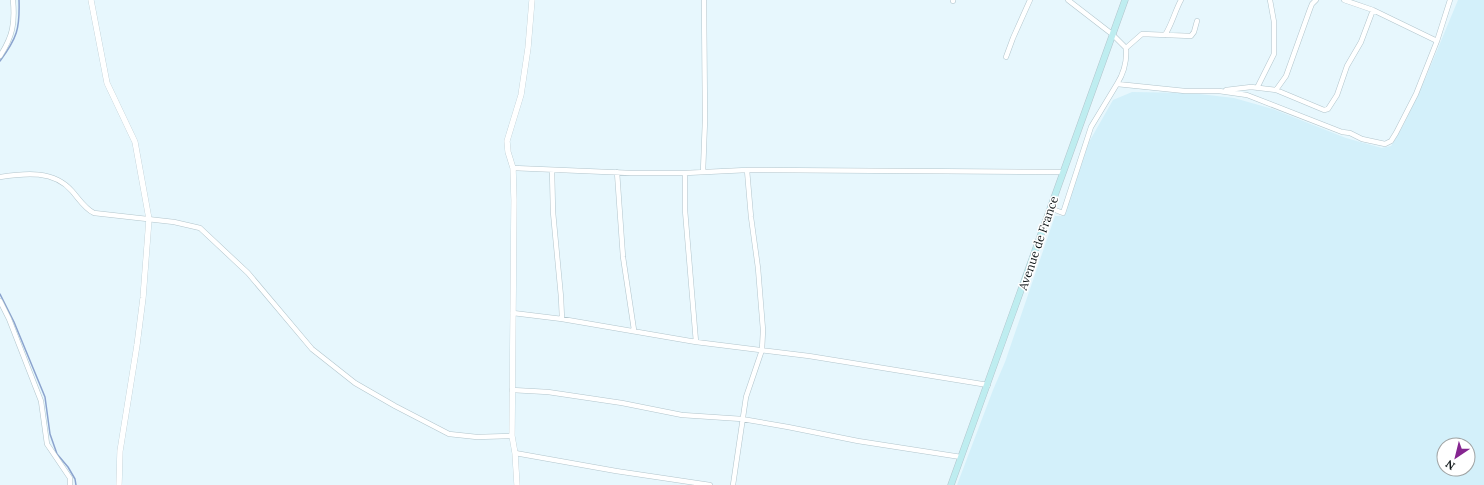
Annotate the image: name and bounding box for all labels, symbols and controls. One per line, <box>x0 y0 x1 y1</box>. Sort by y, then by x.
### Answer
street label: Avenue de France <box>1015 193 1061 293</box>
north arrow <box>1436 437 1476 477</box>
text: N <box>1442 457 1458 473</box>

